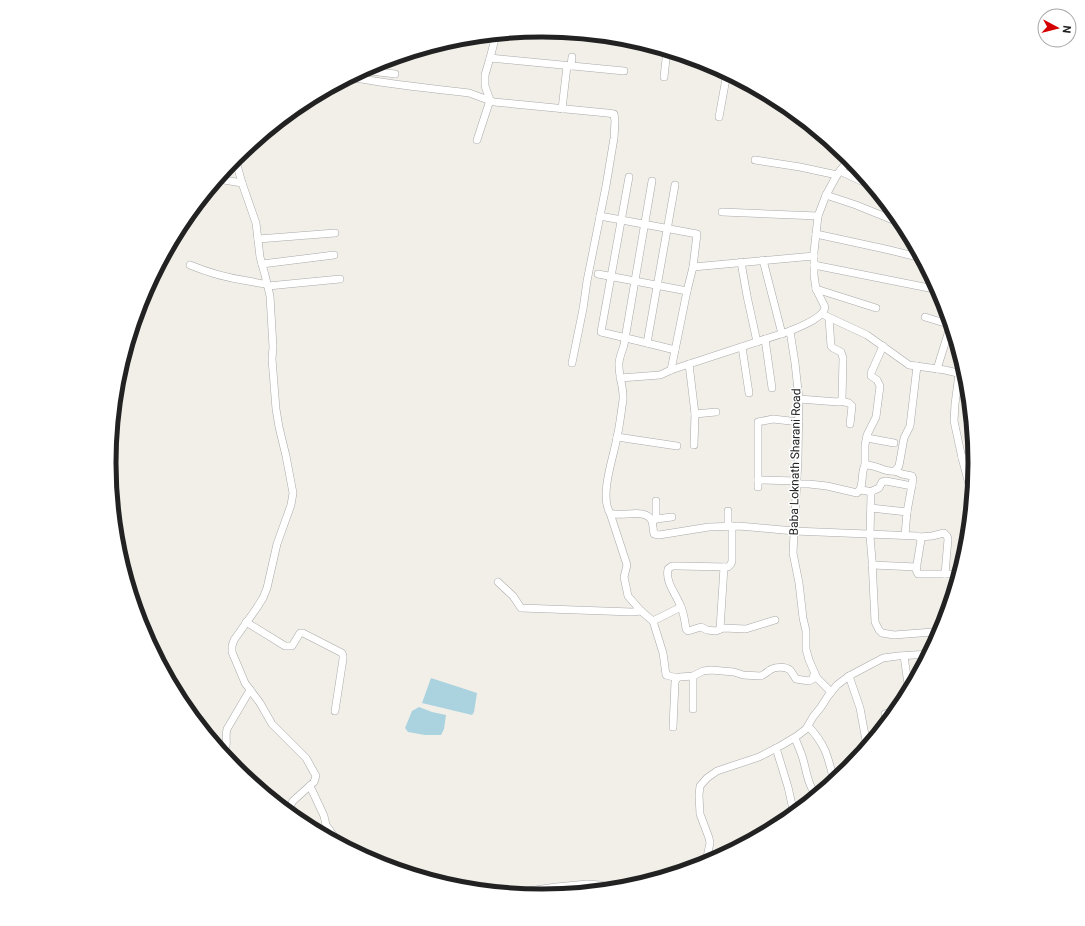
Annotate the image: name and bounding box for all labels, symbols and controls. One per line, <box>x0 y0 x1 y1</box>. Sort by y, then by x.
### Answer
north arrow <box>1037 8 1077 48</box>
text: N <box>1059 25 1073 34</box>
street label: Baba Loknath Sharani Road <box>787 388 803 536</box>

